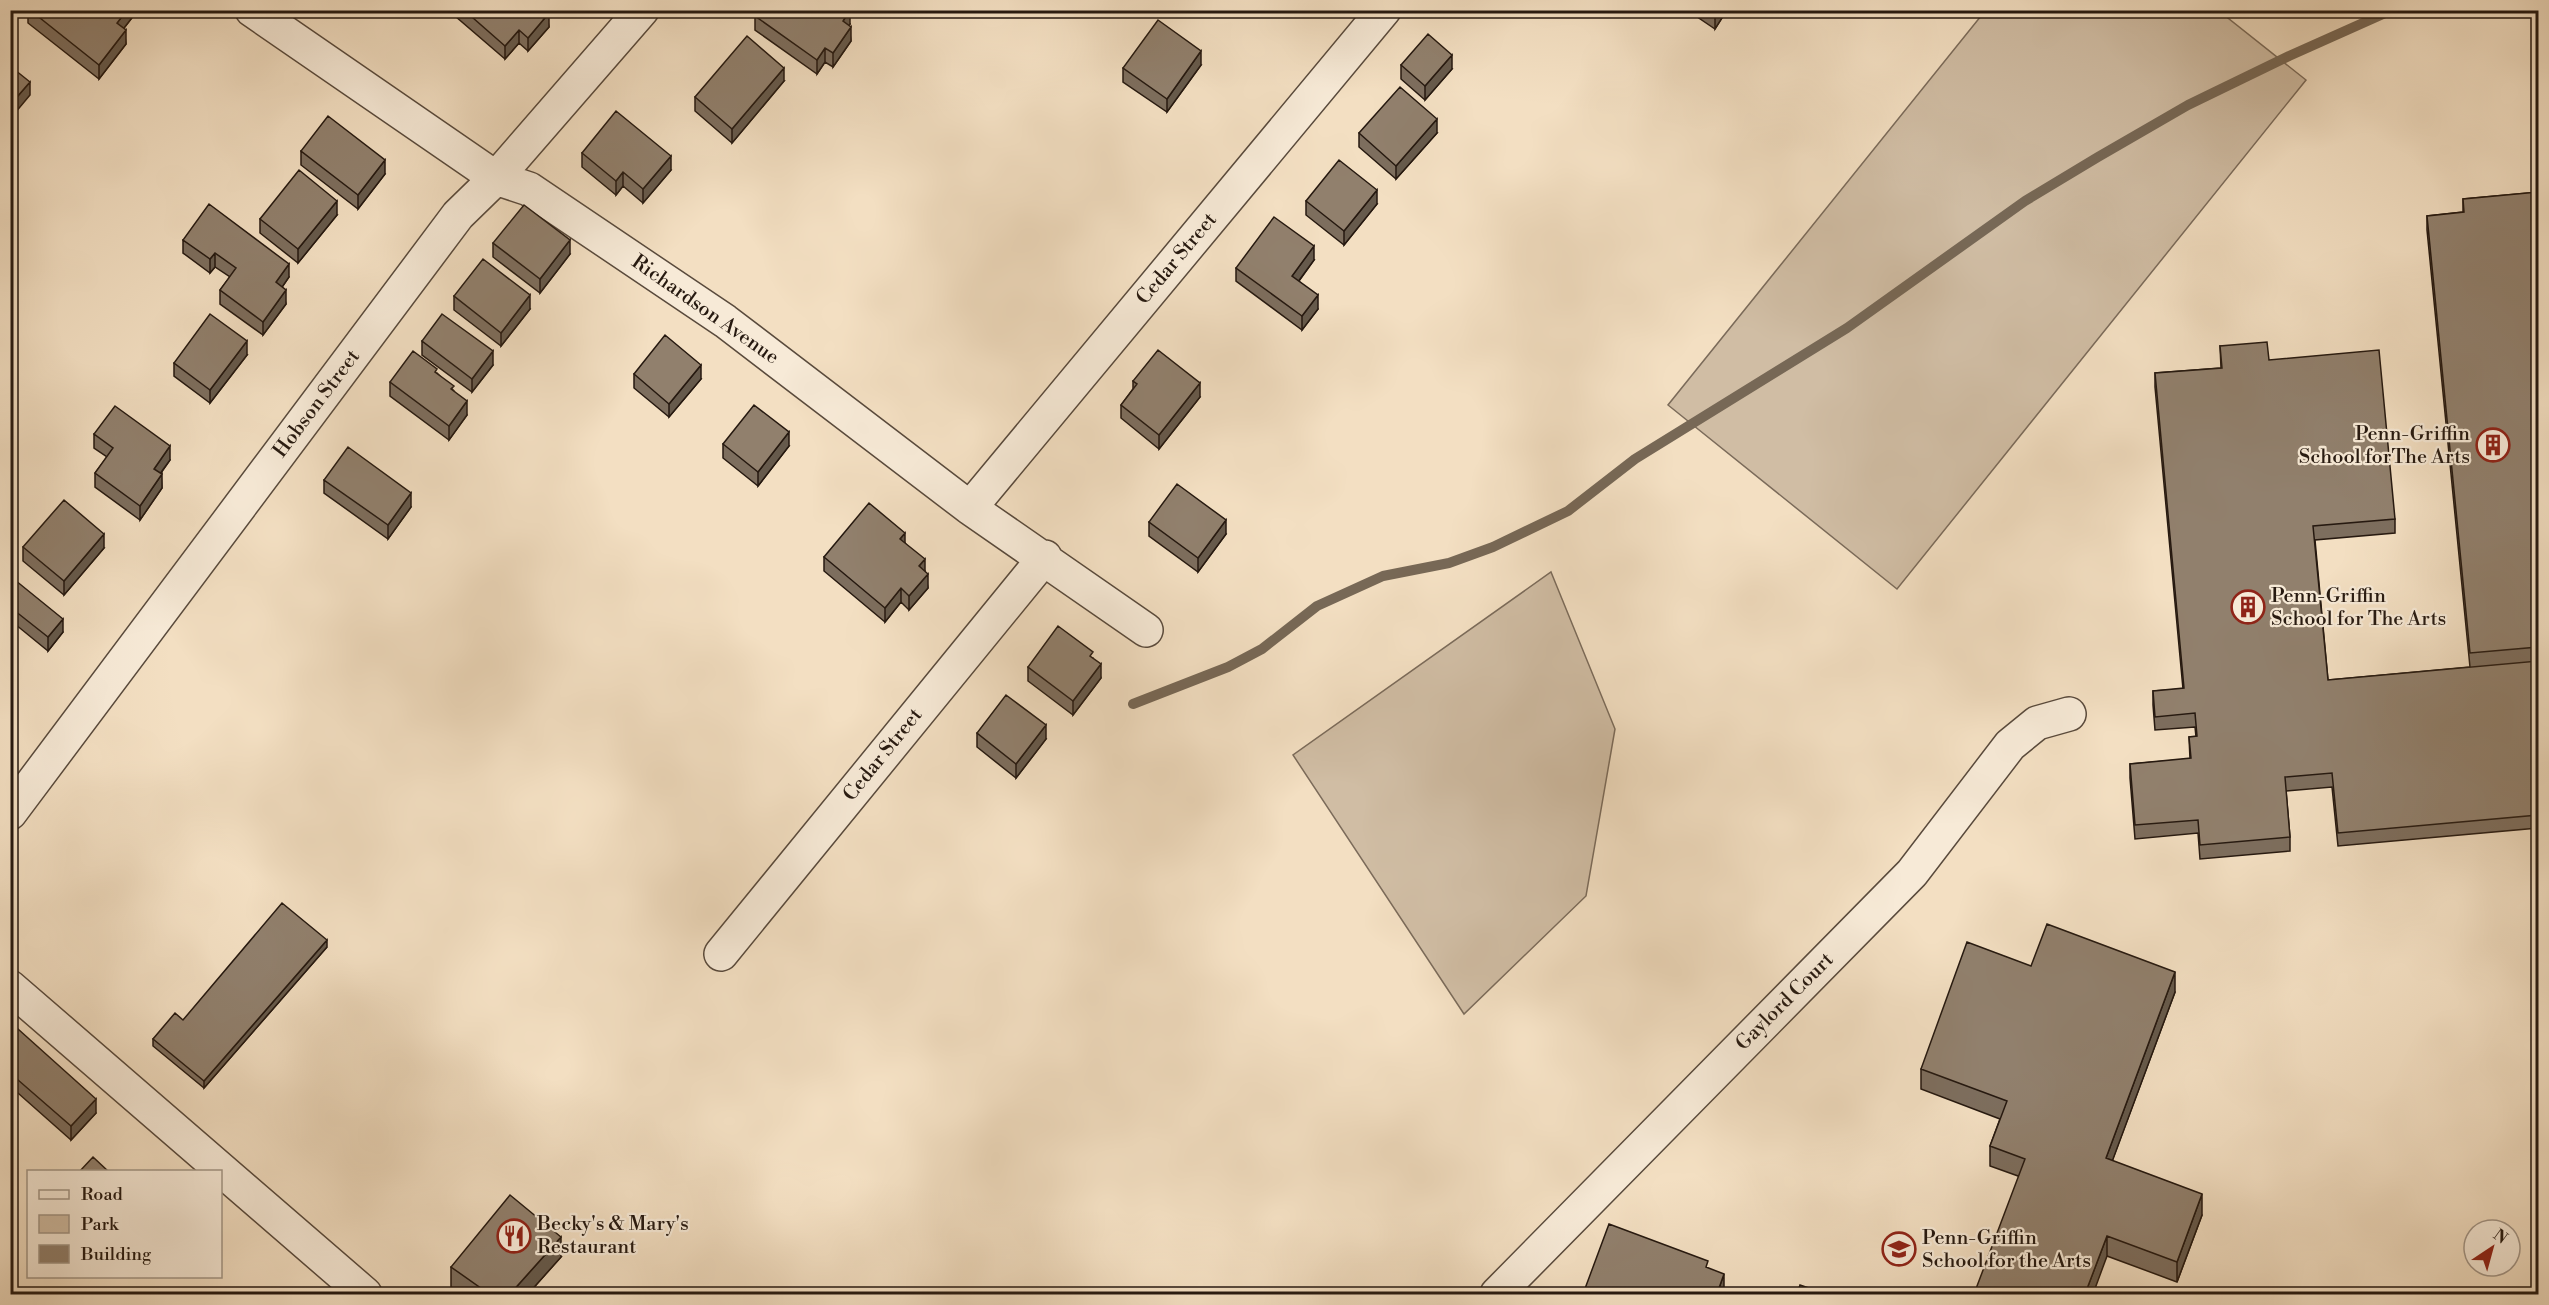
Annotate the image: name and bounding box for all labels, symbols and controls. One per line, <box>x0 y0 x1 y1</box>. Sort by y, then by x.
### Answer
street label: Cedar Street <box>1131 208 1223 310</box>
street label: Richardson Avenue <box>626 250 784 370</box>
street label: Hobson Street <box>268 345 366 463</box>
place label: Penn-Griffin School forThe Arts <box>2299 422 2470 470</box>
building icon: Penn-Griffin School forThe Arts <box>2475 427 2511 463</box>
place label: Penn-Griffin School for The Arts <box>2271 584 2446 632</box>
building icon: Penn-Griffin School for The Arts <box>2230 589 2266 625</box>
street label: Cedar Street <box>838 703 928 807</box>
street label: Gaylord Court <box>1731 948 1839 1056</box>
legend <box>27 1170 222 1278</box>
text: Road <box>81 1183 124 1206</box>
place label: Becky's & Mary's Restaurant <box>536 1212 689 1260</box>
text: Park <box>81 1213 120 1236</box>
restaurant icon: Becky's & Mary's Restaurant <box>496 1218 532 1254</box>
north arrow <box>2462 1218 2522 1278</box>
text: N <box>2489 1225 2512 1249</box>
place label: Penn-Griffin School for the Arts <box>1922 1226 2091 1274</box>
school or university icon: Penn-Griffin School for the Arts <box>1881 1231 1917 1267</box>
text: Building <box>80 1243 152 1266</box>

